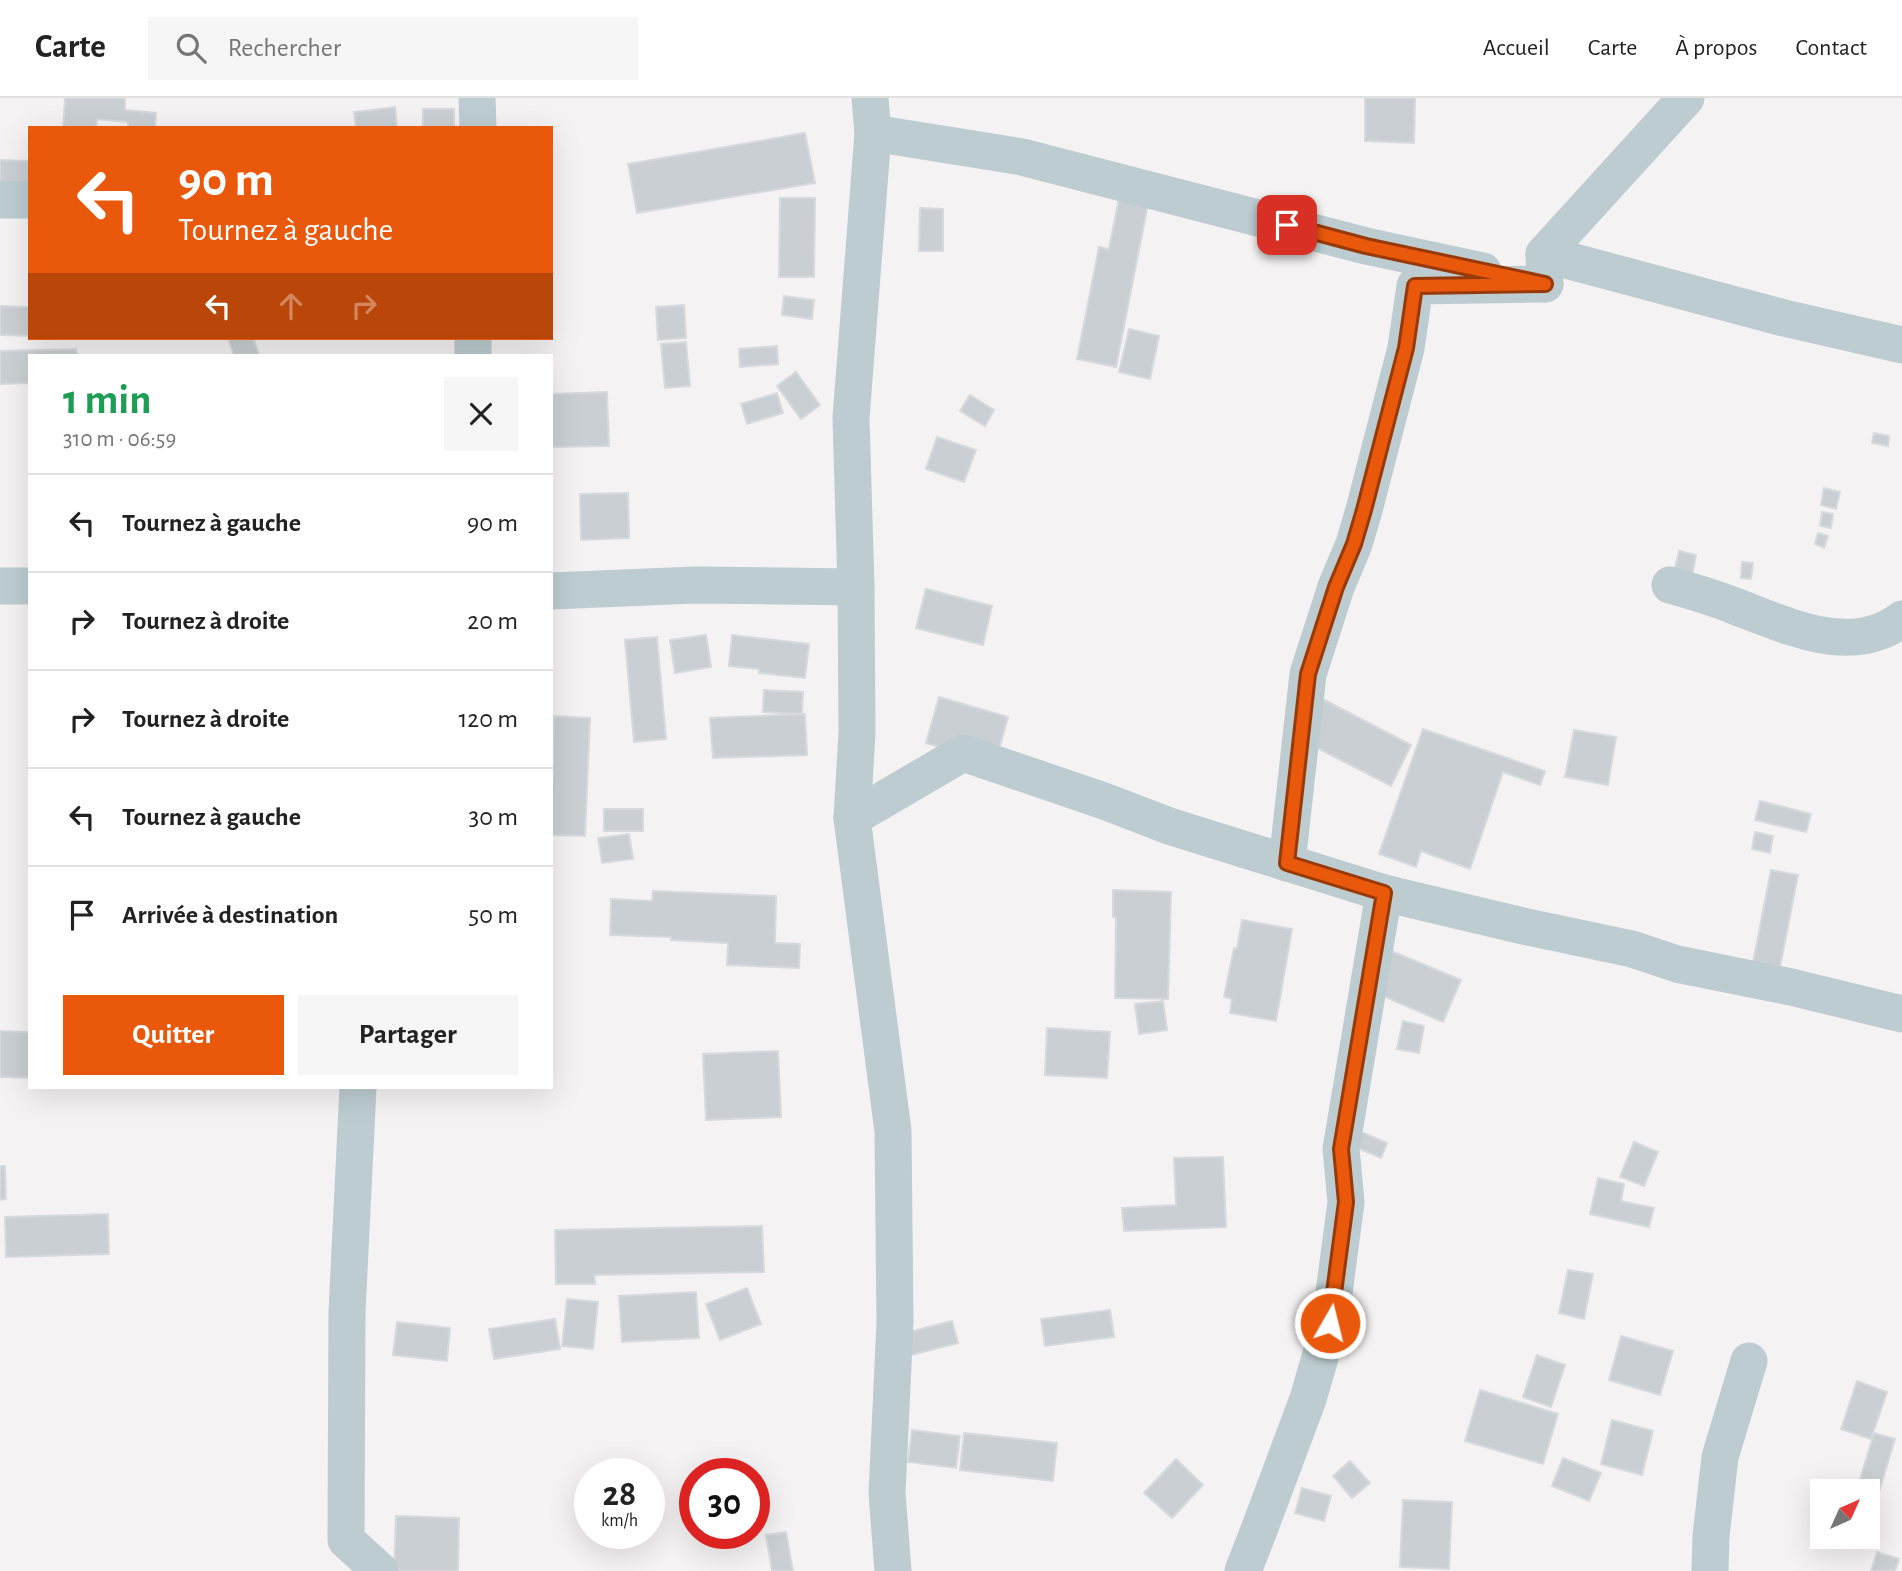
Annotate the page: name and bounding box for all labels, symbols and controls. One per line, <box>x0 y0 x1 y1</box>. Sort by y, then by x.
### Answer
search box <box>148 17 638 80</box>
icon: search <box>172 29 210 67</box>
text: Carte <box>35 31 106 64</box>
text: Rechercher <box>228 35 341 61</box>
text: Accueil <box>1483 36 1550 60</box>
text: Carte <box>1588 36 1637 60</box>
text: À propos <box>1675 36 1757 60</box>
text: Contact <box>1795 36 1867 60</box>
icon: left <box>63 154 154 245</box>
text: 90 m <box>178 156 274 205</box>
pin <box>1257 195 1317 255</box>
icon: arrive <box>1268 206 1306 244</box>
text: Tournez à gauche <box>178 214 393 246</box>
icon: left <box>199 287 237 325</box>
icon: ahead <box>272 287 310 325</box>
icon: right <box>345 287 383 325</box>
button: close <box>444 377 518 451</box>
text: 1 min <box>63 379 152 421</box>
text: 310 m · 06:59 <box>63 428 176 451</box>
icon: left <box>63 504 101 542</box>
text: Tournez à gauche <box>122 510 301 536</box>
text: 90 m <box>467 510 518 536</box>
icon: right <box>63 602 101 640</box>
text: Tournez à droite <box>122 608 289 634</box>
text: 20 m <box>467 608 518 634</box>
icon: right <box>63 700 101 738</box>
text: Tournez à droite <box>122 706 289 732</box>
text: 120 m <box>458 706 518 732</box>
icon: left <box>63 798 101 836</box>
text: Tournez à gauche <box>122 804 301 830</box>
text: 30 m <box>468 804 518 830</box>
icon: arrive <box>63 896 101 934</box>
text: Arrivée à destination <box>122 902 338 928</box>
text: 50 m <box>468 902 518 928</box>
button: Quitter <box>63 995 284 1075</box>
button: Partager <box>298 995 518 1075</box>
position arrow <box>1293 1286 1367 1360</box>
speed limit sign: 30 <box>679 1458 770 1549</box>
text: 28 <box>603 1477 636 1512</box>
north arrow <box>1810 1479 1880 1549</box>
map controls <box>1810 1479 1880 1549</box>
text: km/h <box>601 1512 638 1530</box>

